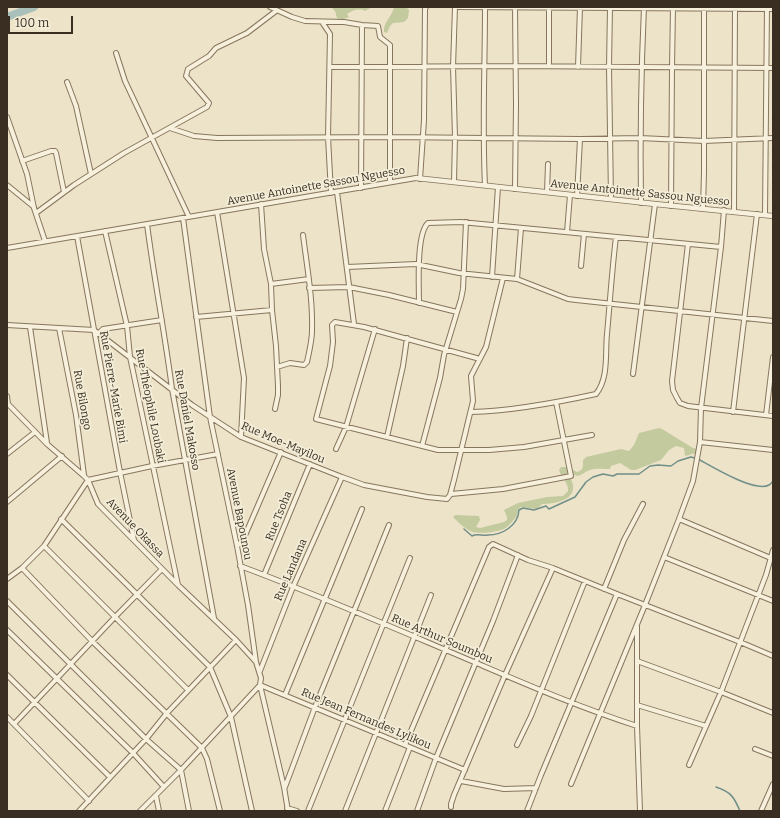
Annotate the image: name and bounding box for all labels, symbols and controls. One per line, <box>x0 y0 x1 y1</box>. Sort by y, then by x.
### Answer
scale bar <box>10 8 75 34</box>
text: 100 m <box>15 16 49 30</box>
street label: Avenue Antoinette Sassou Nguesso <box>226 164 406 208</box>
street label: Avenue Antoinette Sassou Nguesso <box>550 177 730 209</box>
street label: Rue Pierre-Marie Bimi <box>97 330 129 444</box>
street label: Rue Théophile Loubaki <box>132 348 168 464</box>
street label: Rue Bilongo <box>70 369 94 431</box>
street label: Rue Daniel Makosso <box>172 369 202 471</box>
street label: Rue Moe-Mayilou <box>239 419 327 467</box>
street label: Avenue Bapounou <box>224 467 254 561</box>
street label: Rue Tsoha <box>263 489 295 543</box>
street label: Avenue Okassa <box>103 496 167 560</box>
street label: Rue Landana <box>272 537 310 603</box>
street label: Rue Arthur Soumbou <box>389 612 495 666</box>
street label: Rue Jean Fernandes Lylikou <box>299 686 433 752</box>

